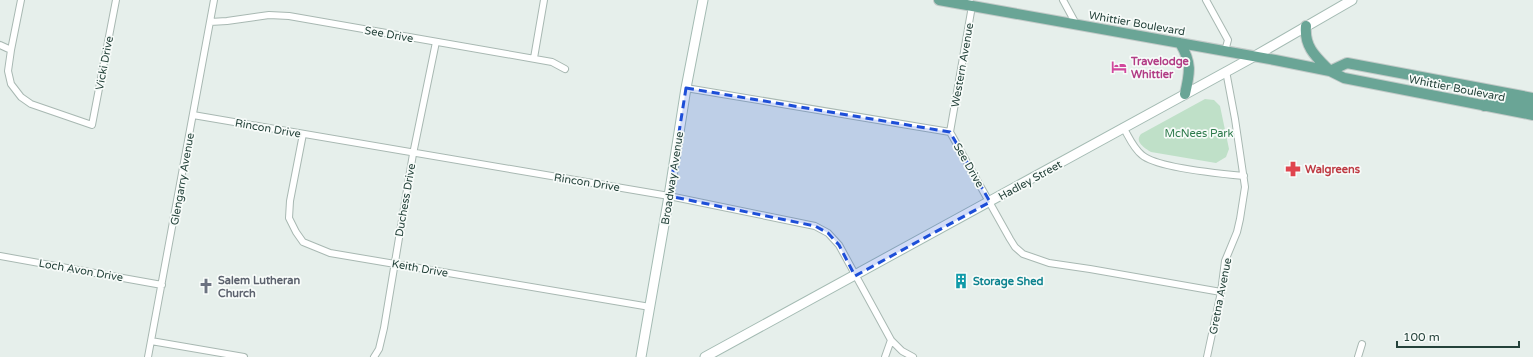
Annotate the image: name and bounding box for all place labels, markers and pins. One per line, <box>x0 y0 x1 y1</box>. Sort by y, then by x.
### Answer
place label: Travelodge Whittier <box>1130 55 1190 81</box>
hotel icon: Travelodge Whittier <box>1110 58 1128 76</box>
pharmacy icon: Walgreens <box>1284 160 1302 178</box>
place label: Walgreens <box>1305 163 1361 177</box>
building icon: Storage Shed <box>952 272 970 290</box>
place label: Salem Lutheran Church <box>218 274 300 300</box>
place label: Storage Shed <box>973 275 1043 289</box>
church icon: Salem Lutheran Church <box>197 277 215 295</box>

